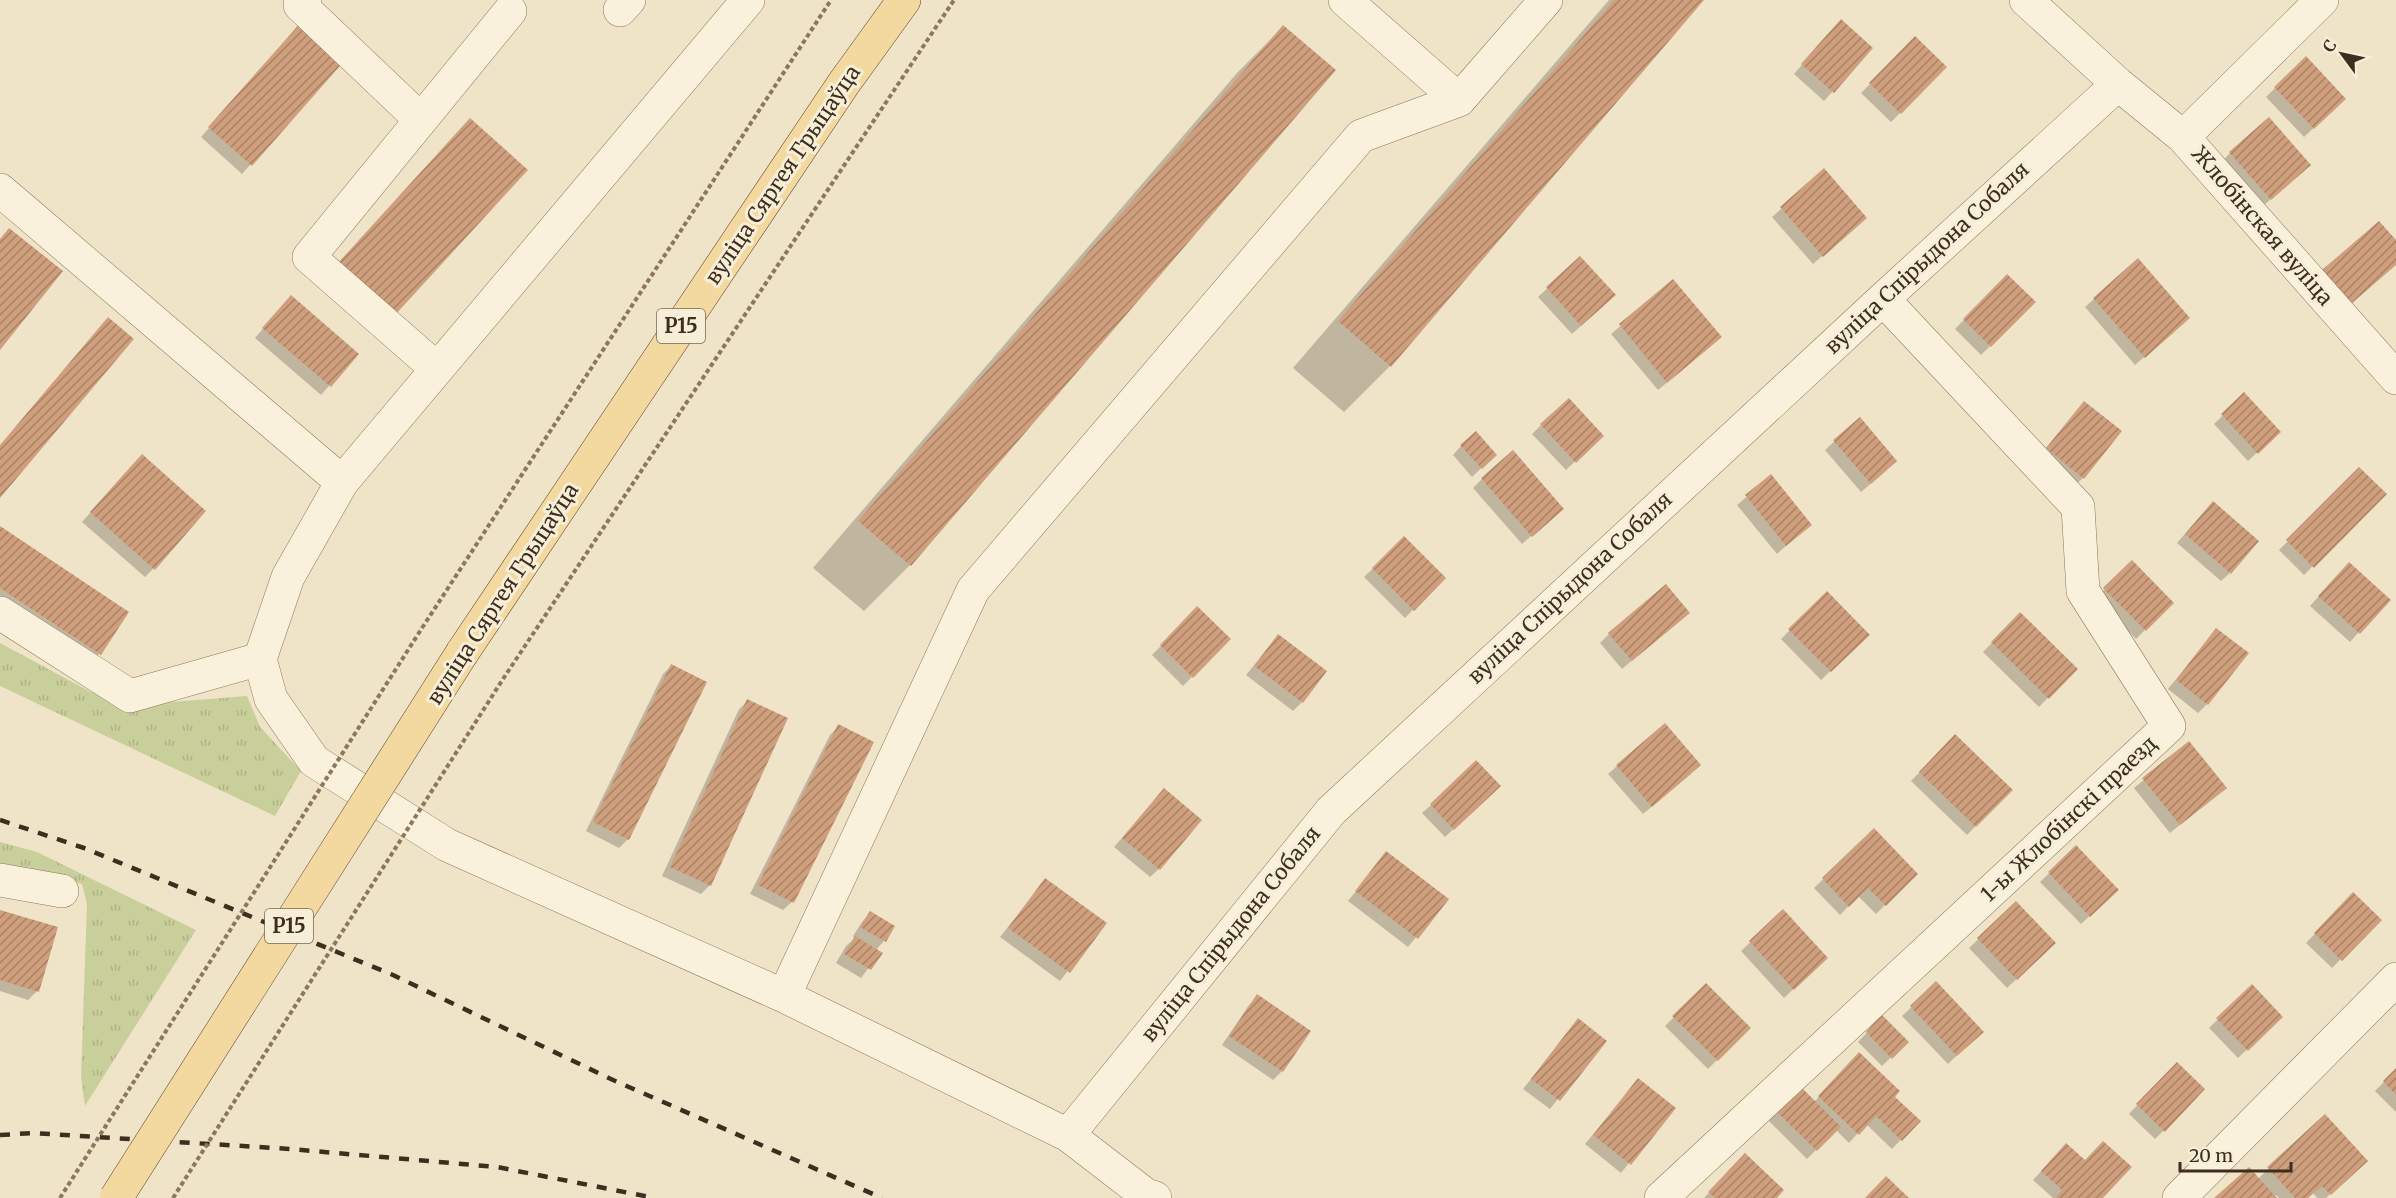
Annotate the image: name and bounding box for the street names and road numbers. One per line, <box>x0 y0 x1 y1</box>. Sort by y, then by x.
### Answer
street label: вуліца Сяргея Грыцаўца <box>699 60 866 289</box>
street label: Жлобінская вуліца <box>2186 140 2339 311</box>
street label: вуліца Спірыдона Собаля <box>1819 156 2034 359</box>
road number: Р15 <box>657 309 705 343</box>
street label: вуліца Сяргея Грыцаўца <box>421 478 584 709</box>
street label: вуліца Спірыдона Собаля <box>1462 486 1677 689</box>
street label: 1-ы Жлобінскі праезд <box>1975 730 2162 907</box>
street label: вуліца Спірыдона Собаля <box>1135 820 1326 1047</box>
road number: Р15 <box>265 909 313 943</box>

